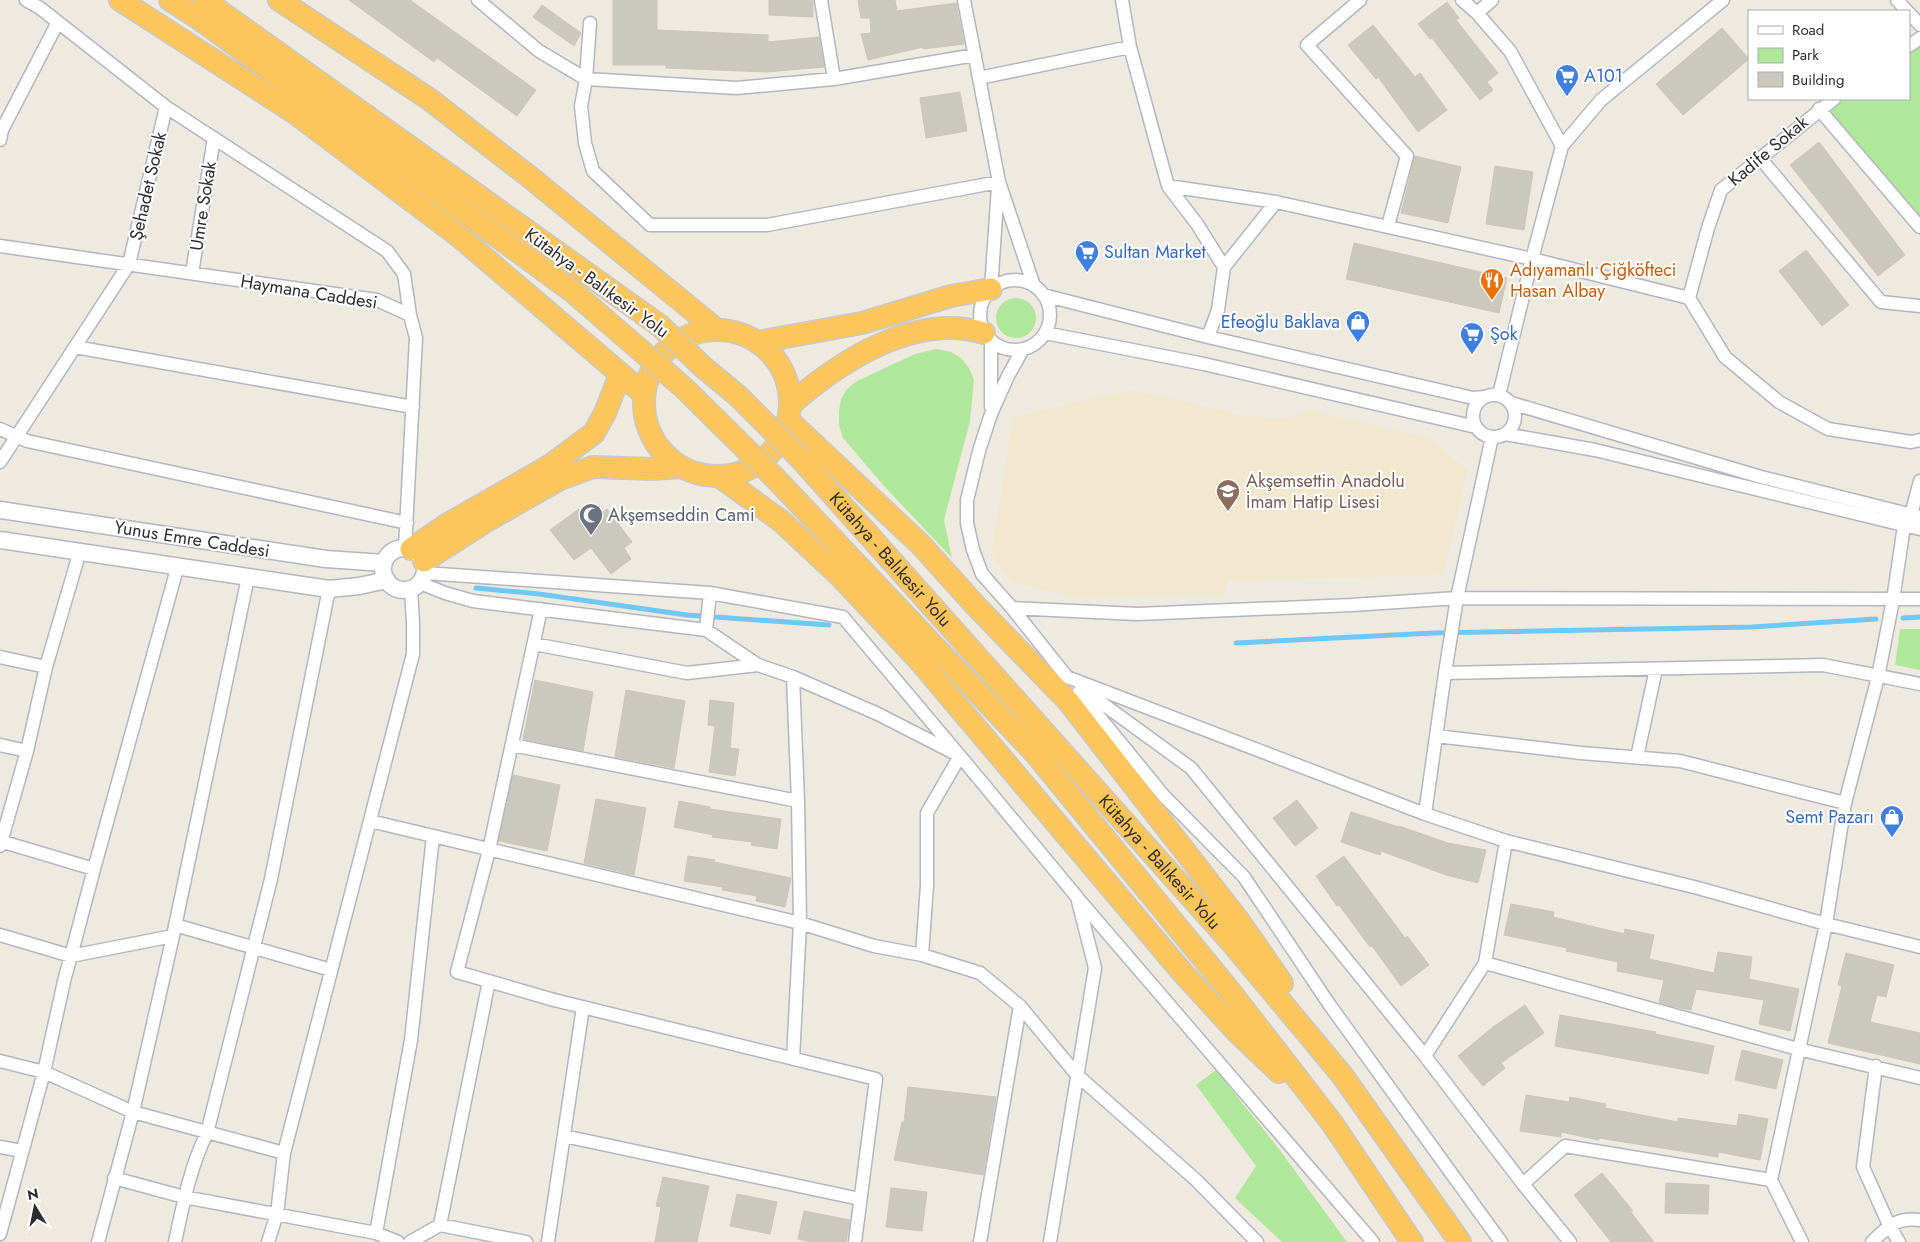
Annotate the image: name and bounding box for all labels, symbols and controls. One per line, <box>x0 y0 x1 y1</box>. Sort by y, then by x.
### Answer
legend <box>1748 10 1910 100</box>
text: Road <box>1792 19 1824 41</box>
text: Park <box>1792 44 1819 66</box>
supermarket icon: A101 <box>1554 63 1580 97</box>
place label: A101 <box>1584 63 1623 89</box>
text: Building <box>1792 69 1844 91</box>
street label: Kadife Sokak <box>1722 110 1814 192</box>
street label: Şehadet Sokak <box>123 129 173 243</box>
street label: Umre Sokak <box>183 159 223 253</box>
street label: Kütahya - Balıkesir Yolu <box>519 222 675 344</box>
supermarket icon: Sultan Market <box>1074 239 1100 273</box>
place label: Sultan Market <box>1104 239 1207 265</box>
place label: Adıyamanlı Çiğköfteci Hasan Albay <box>1510 257 1677 304</box>
restaurant icon: Adıyamanlı Çiğköfteci Hasan Albay <box>1479 267 1505 301</box>
street label: Haymana Caddesi <box>239 268 379 316</box>
place label: Efeoğlu Baklava <box>1221 309 1340 335</box>
shop icon: Efeoğlu Baklava <box>1345 309 1371 343</box>
supermarket icon: Şok <box>1459 321 1485 355</box>
place label: Şok <box>1490 321 1518 347</box>
place label: Akşemsettin Anadolu İmam Hatip Lisesi <box>1246 468 1405 515</box>
school or university icon: Akşemsettin Anadolu İmam Hatip Lisesi <box>1215 478 1241 512</box>
street label: Kütahya - Balıkesir Yolu <box>823 486 958 633</box>
mosque icon: Akşemseddin Cami <box>578 502 604 536</box>
place label: Akşemseddin Cami <box>608 502 755 528</box>
street label: Yunus Emre Caddesi <box>112 514 272 564</box>
street label: Kütahya - Balıkesir Yolu <box>1093 789 1227 935</box>
place label: Semt Pazarı <box>1785 804 1874 830</box>
shop icon: Semt Pazarı <box>1879 804 1905 838</box>
north arrow <box>10 1182 60 1232</box>
text: N <box>26 1183 40 1205</box>

